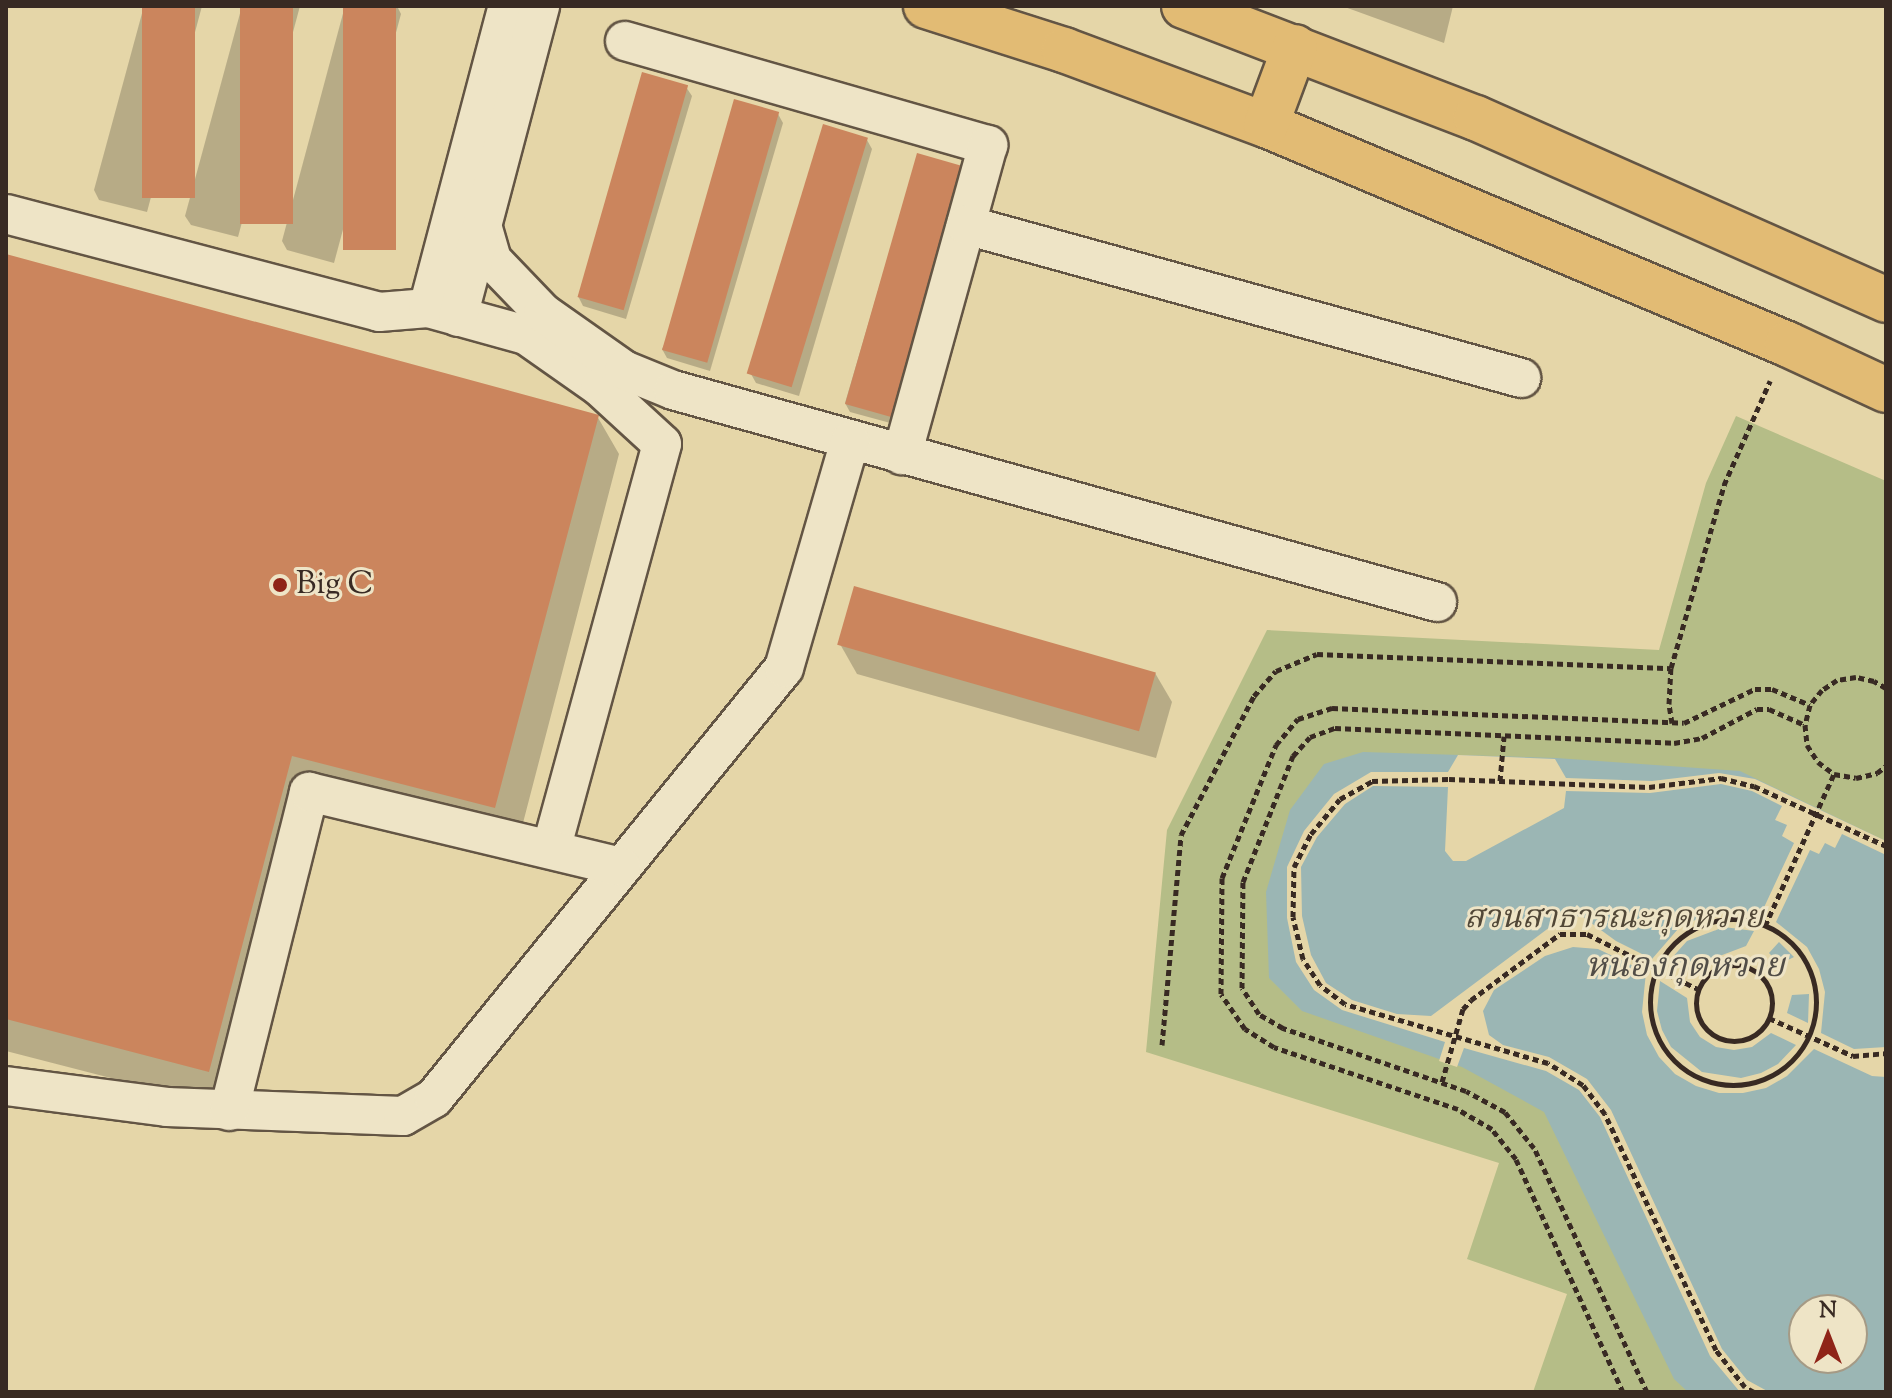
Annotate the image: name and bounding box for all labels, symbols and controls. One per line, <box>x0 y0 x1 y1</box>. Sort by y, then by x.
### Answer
place label: Big C <box>296 566 373 604</box>
marker: Big C <box>271 576 289 594</box>
park label: สวนสาธารณะกุดหวาย <box>1465 900 1763 938</box>
water label: หนองกุดหวาย <box>1586 948 1784 988</box>
north arrow <box>1788 1294 1868 1374</box>
text: N <box>1819 1296 1837 1328</box>

